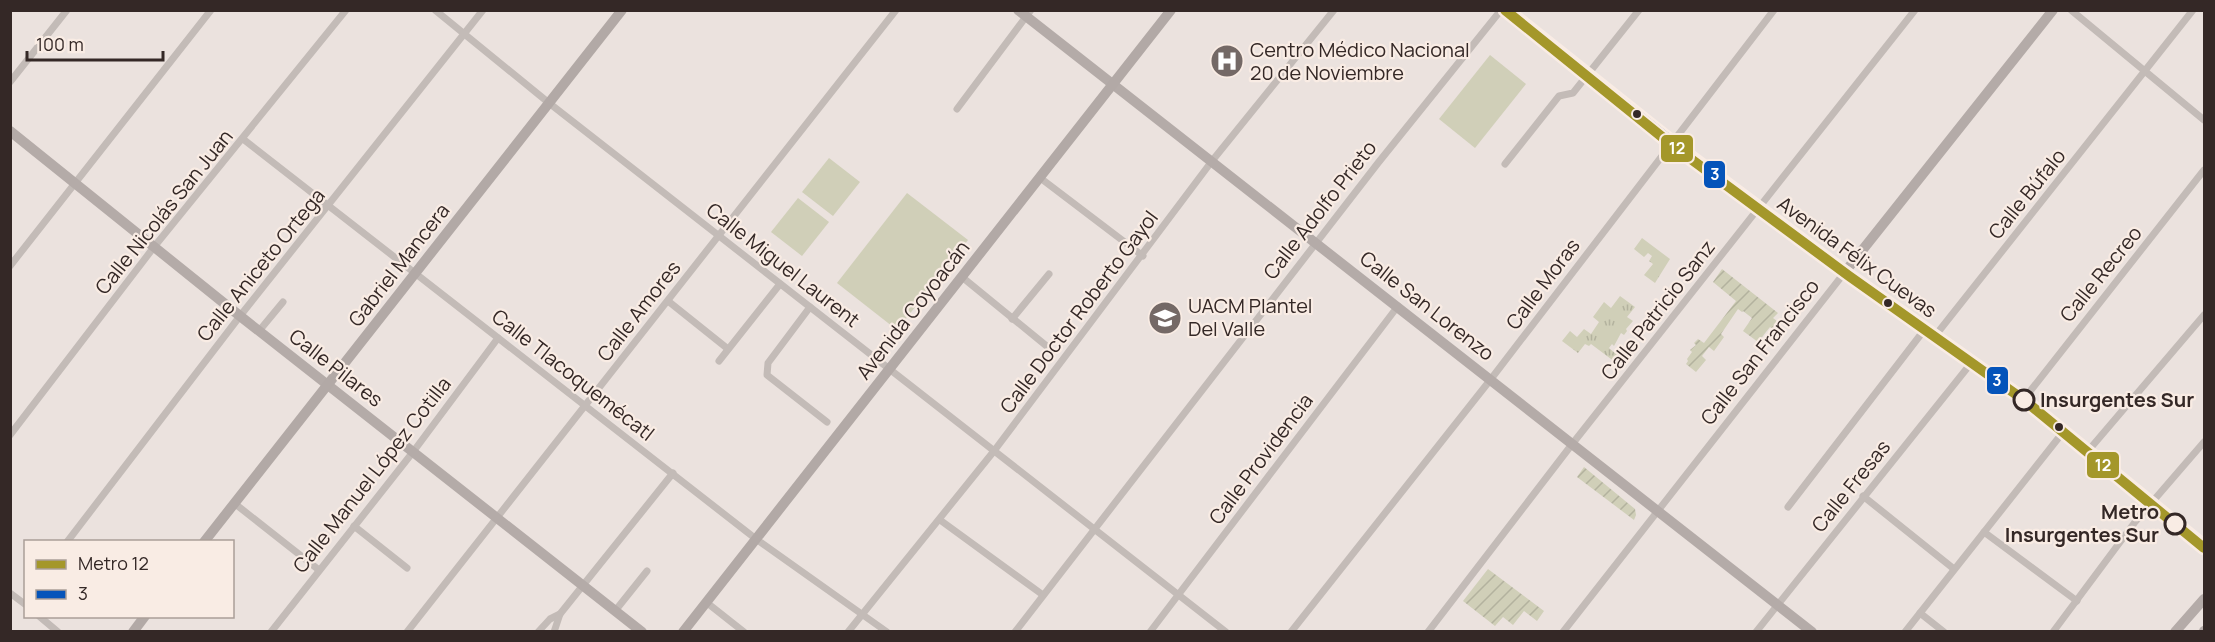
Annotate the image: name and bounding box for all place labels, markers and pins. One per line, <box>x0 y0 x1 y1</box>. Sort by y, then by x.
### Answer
place label: Centro Médico Nacional 20 de Noviembre <box>1250 36 1470 86</box>
hospital icon: Centro Médico Nacional 20 de Noviembre <box>1209 43 1245 79</box>
unlabelled marker <box>1631 108 1643 120</box>
place label: UACM Plantel Del Valle <box>1188 292 1313 342</box>
unlabelled marker <box>1882 297 1894 309</box>
school or university icon: UACM Plantel Del Valle <box>1147 300 1183 336</box>
place label: Insurgentes Sur <box>2040 386 2194 413</box>
marker: Insurgentes Sur <box>2013 389 2035 411</box>
unlabelled marker <box>2053 421 2065 433</box>
place label: Metro Insurgentes Sur <box>2005 498 2159 548</box>
marker: Metro Insurgentes Sur <box>2164 513 2186 535</box>

